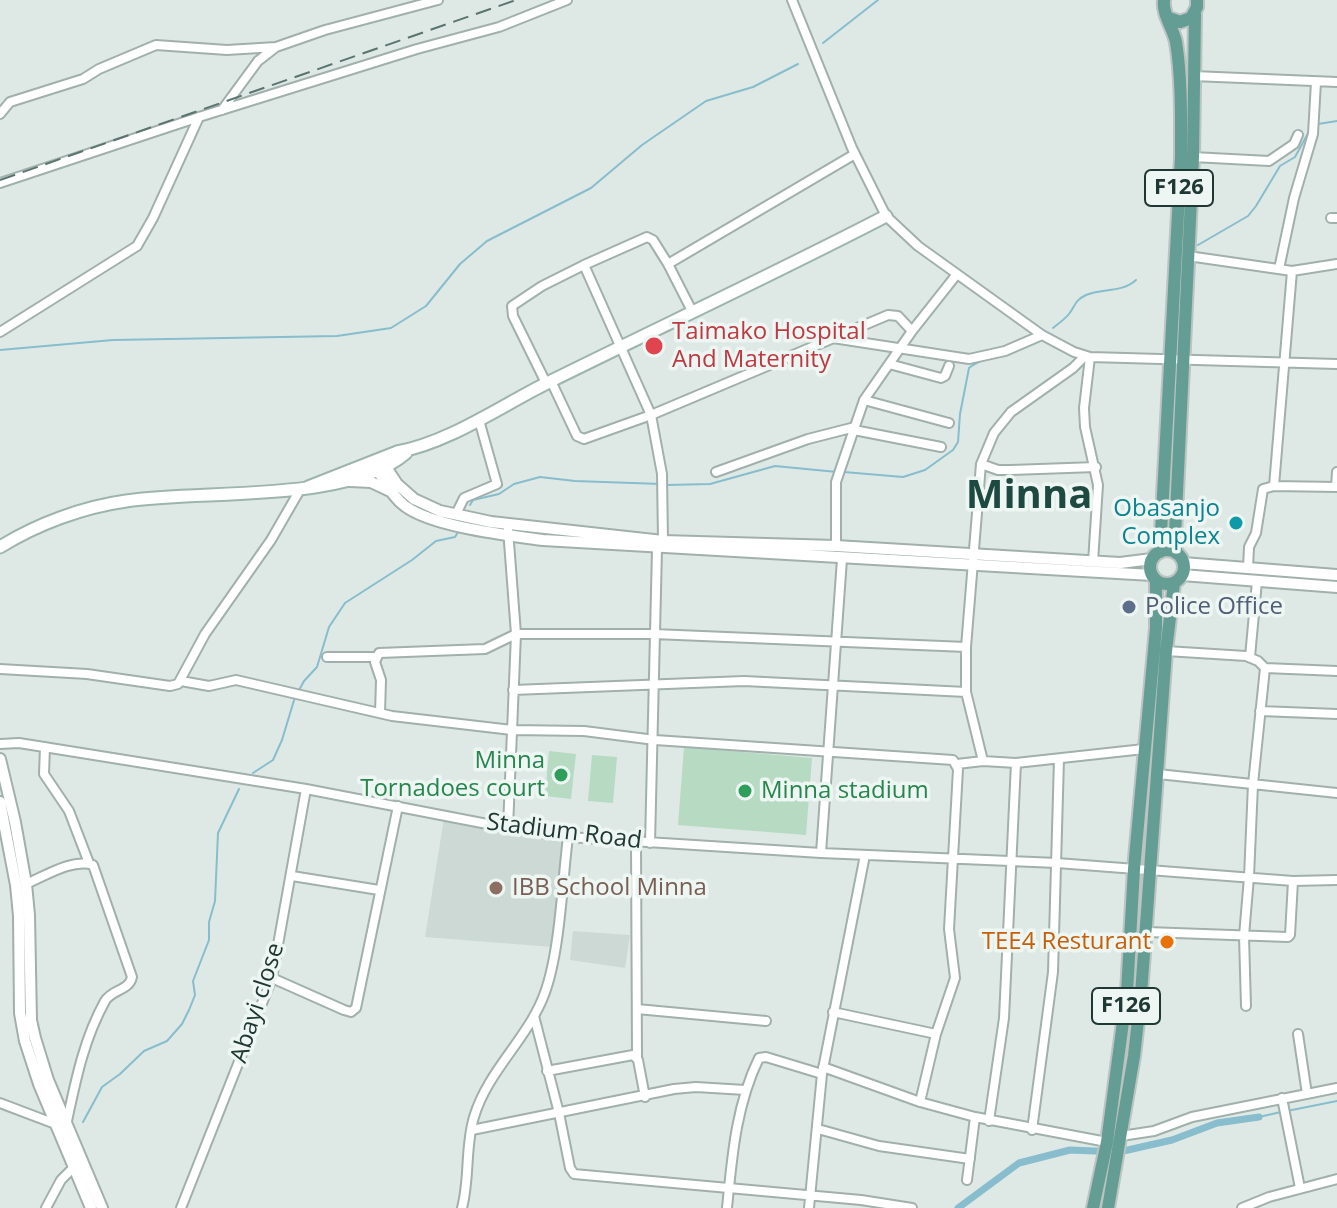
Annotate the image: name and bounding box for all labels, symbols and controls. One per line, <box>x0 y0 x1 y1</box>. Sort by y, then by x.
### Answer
road number: F126 <box>1145 170 1213 206</box>
place label: Taimako Hospital And Maternity <box>672 318 866 374</box>
marker: Taimako Hospital And Maternity <box>643 335 665 357</box>
district label: Minna <box>966 473 1092 521</box>
place label: Obasanjo Complex <box>1113 495 1220 551</box>
marker: Obasanjo Complex <box>1227 514 1245 532</box>
place label: Police Office <box>1145 593 1283 621</box>
marker: Police Office <box>1120 598 1138 616</box>
place label: Minna Tornadoes court <box>360 747 545 803</box>
marker: Minna Tornadoes court <box>552 766 570 784</box>
place label: Minna stadium <box>761 777 929 805</box>
marker: Minna stadium <box>736 782 754 800</box>
street label: Stadium Road <box>485 808 643 856</box>
place label: IBB School Minna <box>512 874 707 902</box>
marker: IBB School Minna <box>487 879 505 897</box>
place label: TEE4 Resturant <box>982 928 1151 956</box>
marker: TEE4 Resturant <box>1158 933 1176 951</box>
street label: Abayi close <box>225 939 291 1067</box>
road number: F126 <box>1092 988 1160 1024</box>

